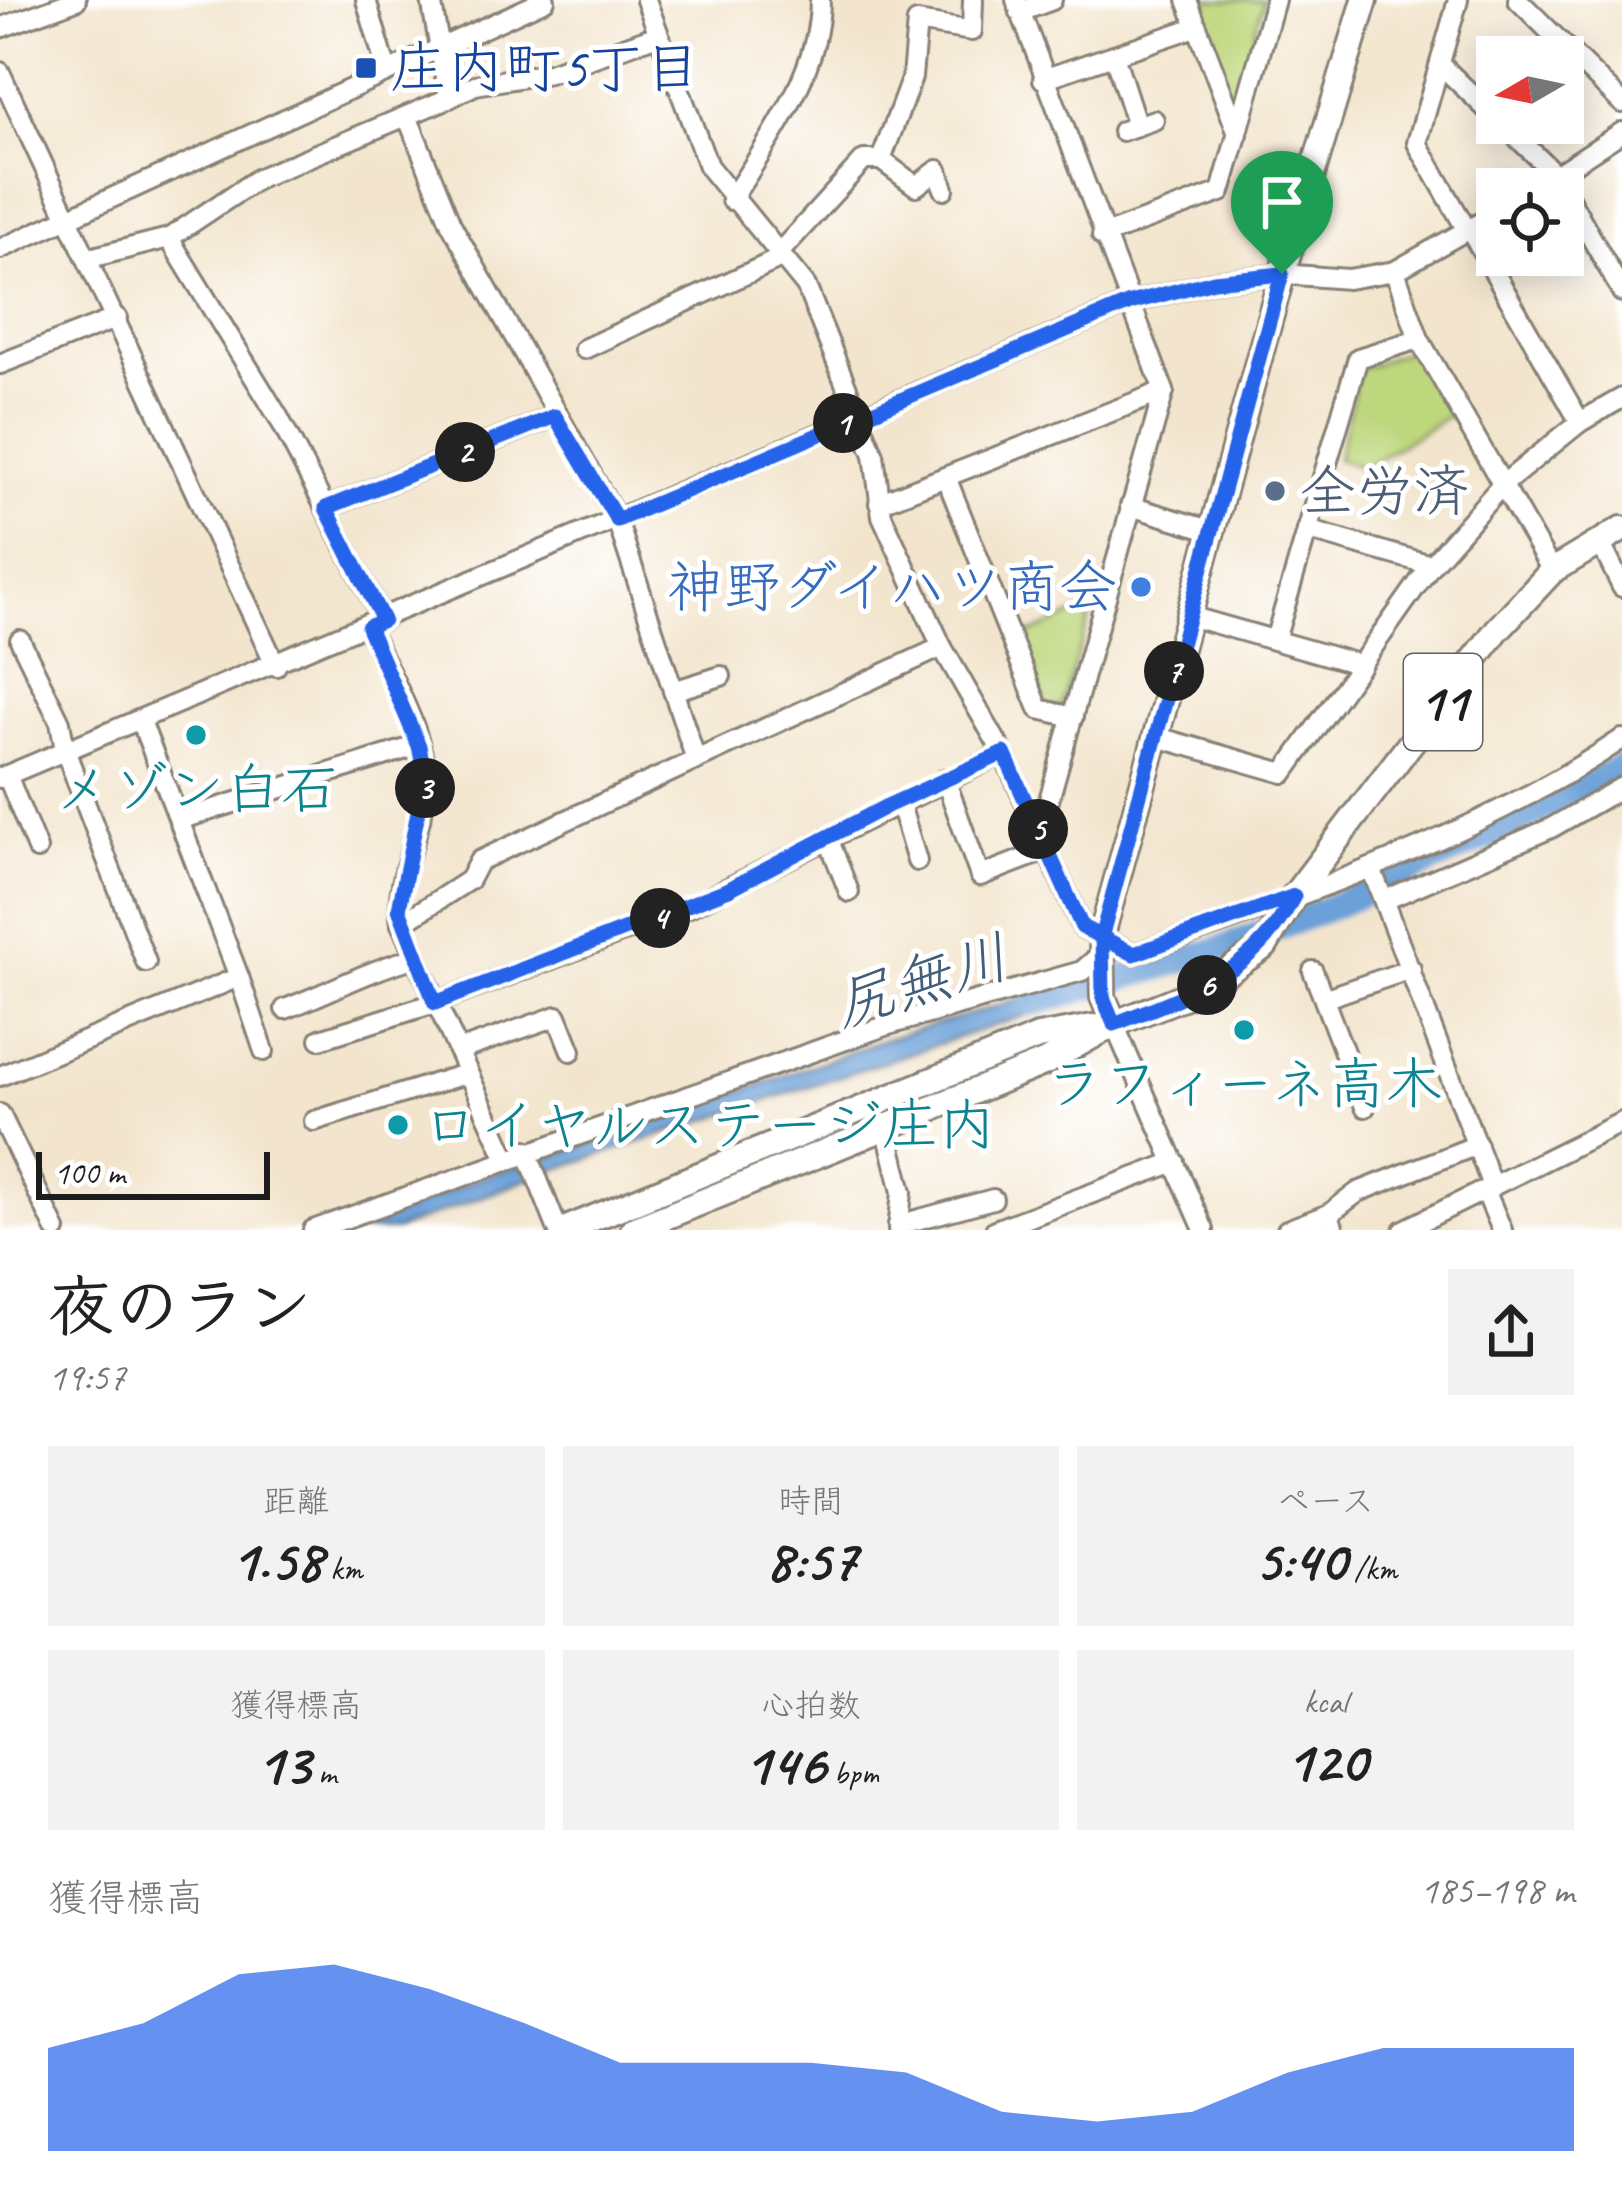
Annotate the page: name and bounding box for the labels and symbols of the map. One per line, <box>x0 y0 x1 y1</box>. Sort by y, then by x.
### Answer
place label: 庄内町5丁目 <box>390 32 701 104</box>
north arrow <box>1476 36 1584 144</box>
marker: 庄内町5丁目 <box>353 55 379 81</box>
pin <box>1231 151 1333 274</box>
pin: 1 <box>813 393 873 453</box>
pin: 2 <box>435 422 495 482</box>
place label: 全労済 <box>1299 455 1470 527</box>
marker: 全労済 <box>1262 478 1288 504</box>
place label: 神野ダイハツ商会 <box>667 551 1117 623</box>
marker: 神野ダイハツ商会 <box>1128 574 1154 600</box>
pin: 7 <box>1144 641 1204 701</box>
road number: 11 <box>1404 654 1482 750</box>
marker: メゾン白石 <box>183 722 209 748</box>
place label: メゾン白石 <box>54 753 339 825</box>
pin: 3 <box>395 758 455 818</box>
pin: 5 <box>1008 799 1068 859</box>
pin: 4 <box>630 888 690 948</box>
water label: 尻無川 <box>824 918 1018 1044</box>
pin: 6 <box>1177 955 1237 1015</box>
marker: ラフィーネ高木 <box>1231 1017 1257 1043</box>
place label: ラフィーネ高木 <box>1046 1048 1442 1120</box>
place label: ロイヤルステージ庄内 <box>422 1089 995 1161</box>
marker: ロイヤルステージ庄内 <box>385 1112 411 1138</box>
scale bar <box>36 1146 270 1199</box>

